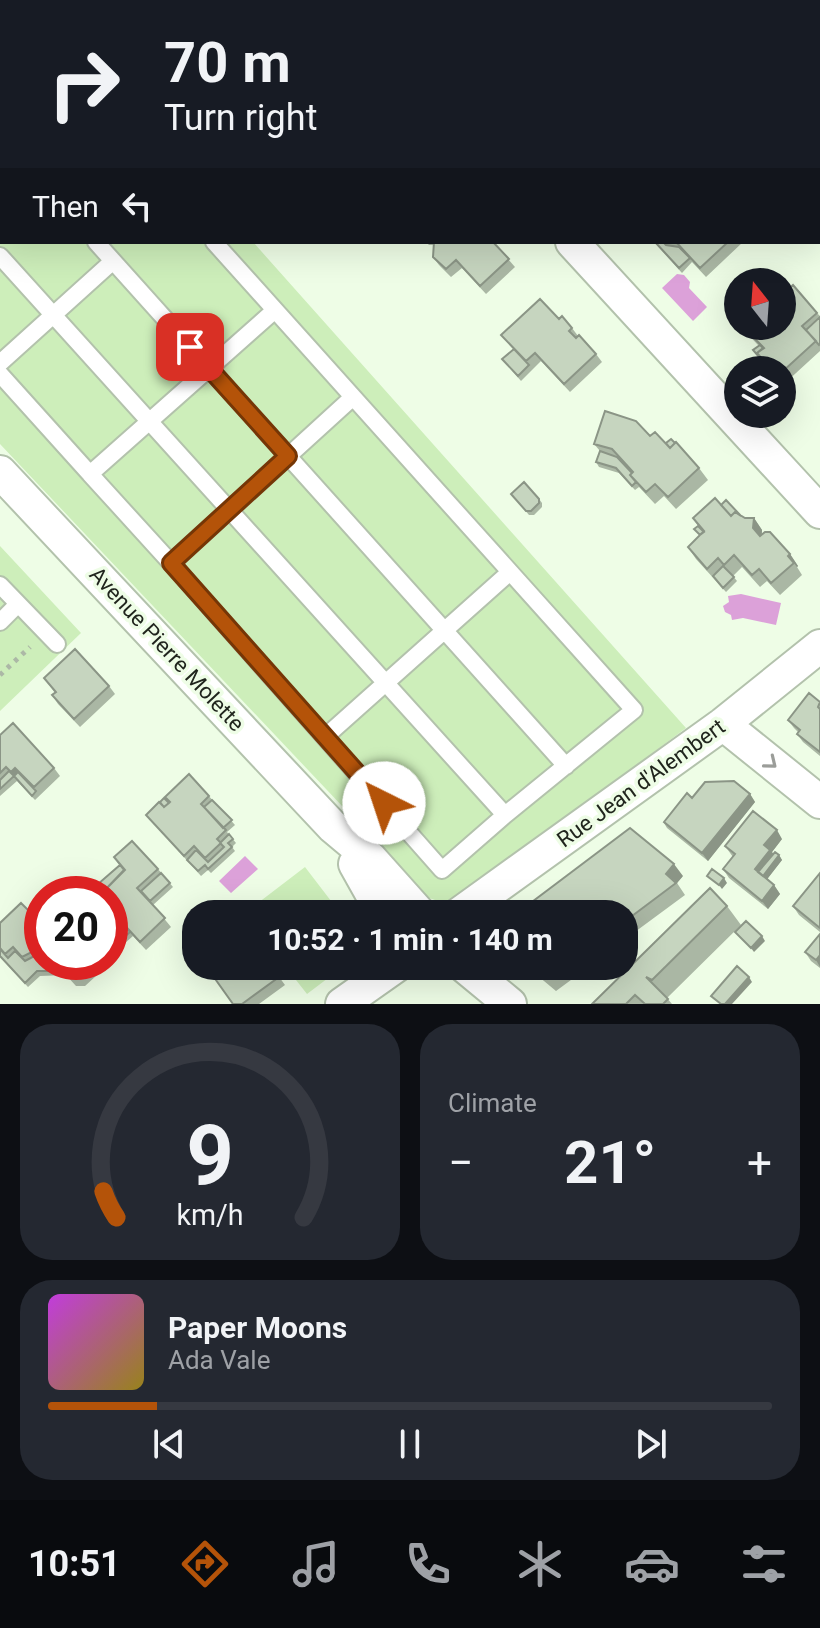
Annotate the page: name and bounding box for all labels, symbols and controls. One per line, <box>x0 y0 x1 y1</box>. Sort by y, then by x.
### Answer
text: 70 m <box>164 30 291 96</box>
icon: right <box>32 32 136 136</box>
text: Turn right <box>164 97 317 139</box>
icon: left <box>115 184 159 228</box>
text: Then <box>32 189 99 224</box>
north arrow <box>724 268 796 340</box>
map controls <box>724 268 796 428</box>
pin <box>156 313 224 381</box>
icon: arrive <box>168 325 212 369</box>
button: layers <box>724 356 796 428</box>
street label: Avenue Pierre Molette <box>85 562 249 736</box>
street label: Rue Jean d'Alembert <box>552 714 730 852</box>
one-way arrow <box>762 753 777 767</box>
position arrow <box>342 761 426 845</box>
speed limit sign: 20 <box>24 876 128 980</box>
text: 10:52 · 1 min · 140 m <box>267 922 553 957</box>
text: Climate <box>448 1088 537 1118</box>
text: 9 <box>186 1107 234 1204</box>
text: 21° <box>564 1127 656 1198</box>
text: − <box>448 1137 473 1189</box>
text: + <box>747 1137 772 1189</box>
text: km/h <box>176 1198 244 1232</box>
text: Paper Moons <box>168 1310 347 1345</box>
text: Ada Vale <box>168 1345 270 1375</box>
icon: previous <box>147 1422 191 1466</box>
icon: pause <box>388 1422 432 1466</box>
icon: next <box>629 1422 673 1466</box>
icon: directions <box>177 1536 233 1592</box>
icon: music <box>288 1536 344 1592</box>
icon: phone <box>400 1536 456 1592</box>
icon: climate <box>512 1536 568 1592</box>
icon: car <box>624 1536 680 1592</box>
icon: filters <box>736 1536 792 1592</box>
text: 10:51 <box>28 1543 121 1585</box>

